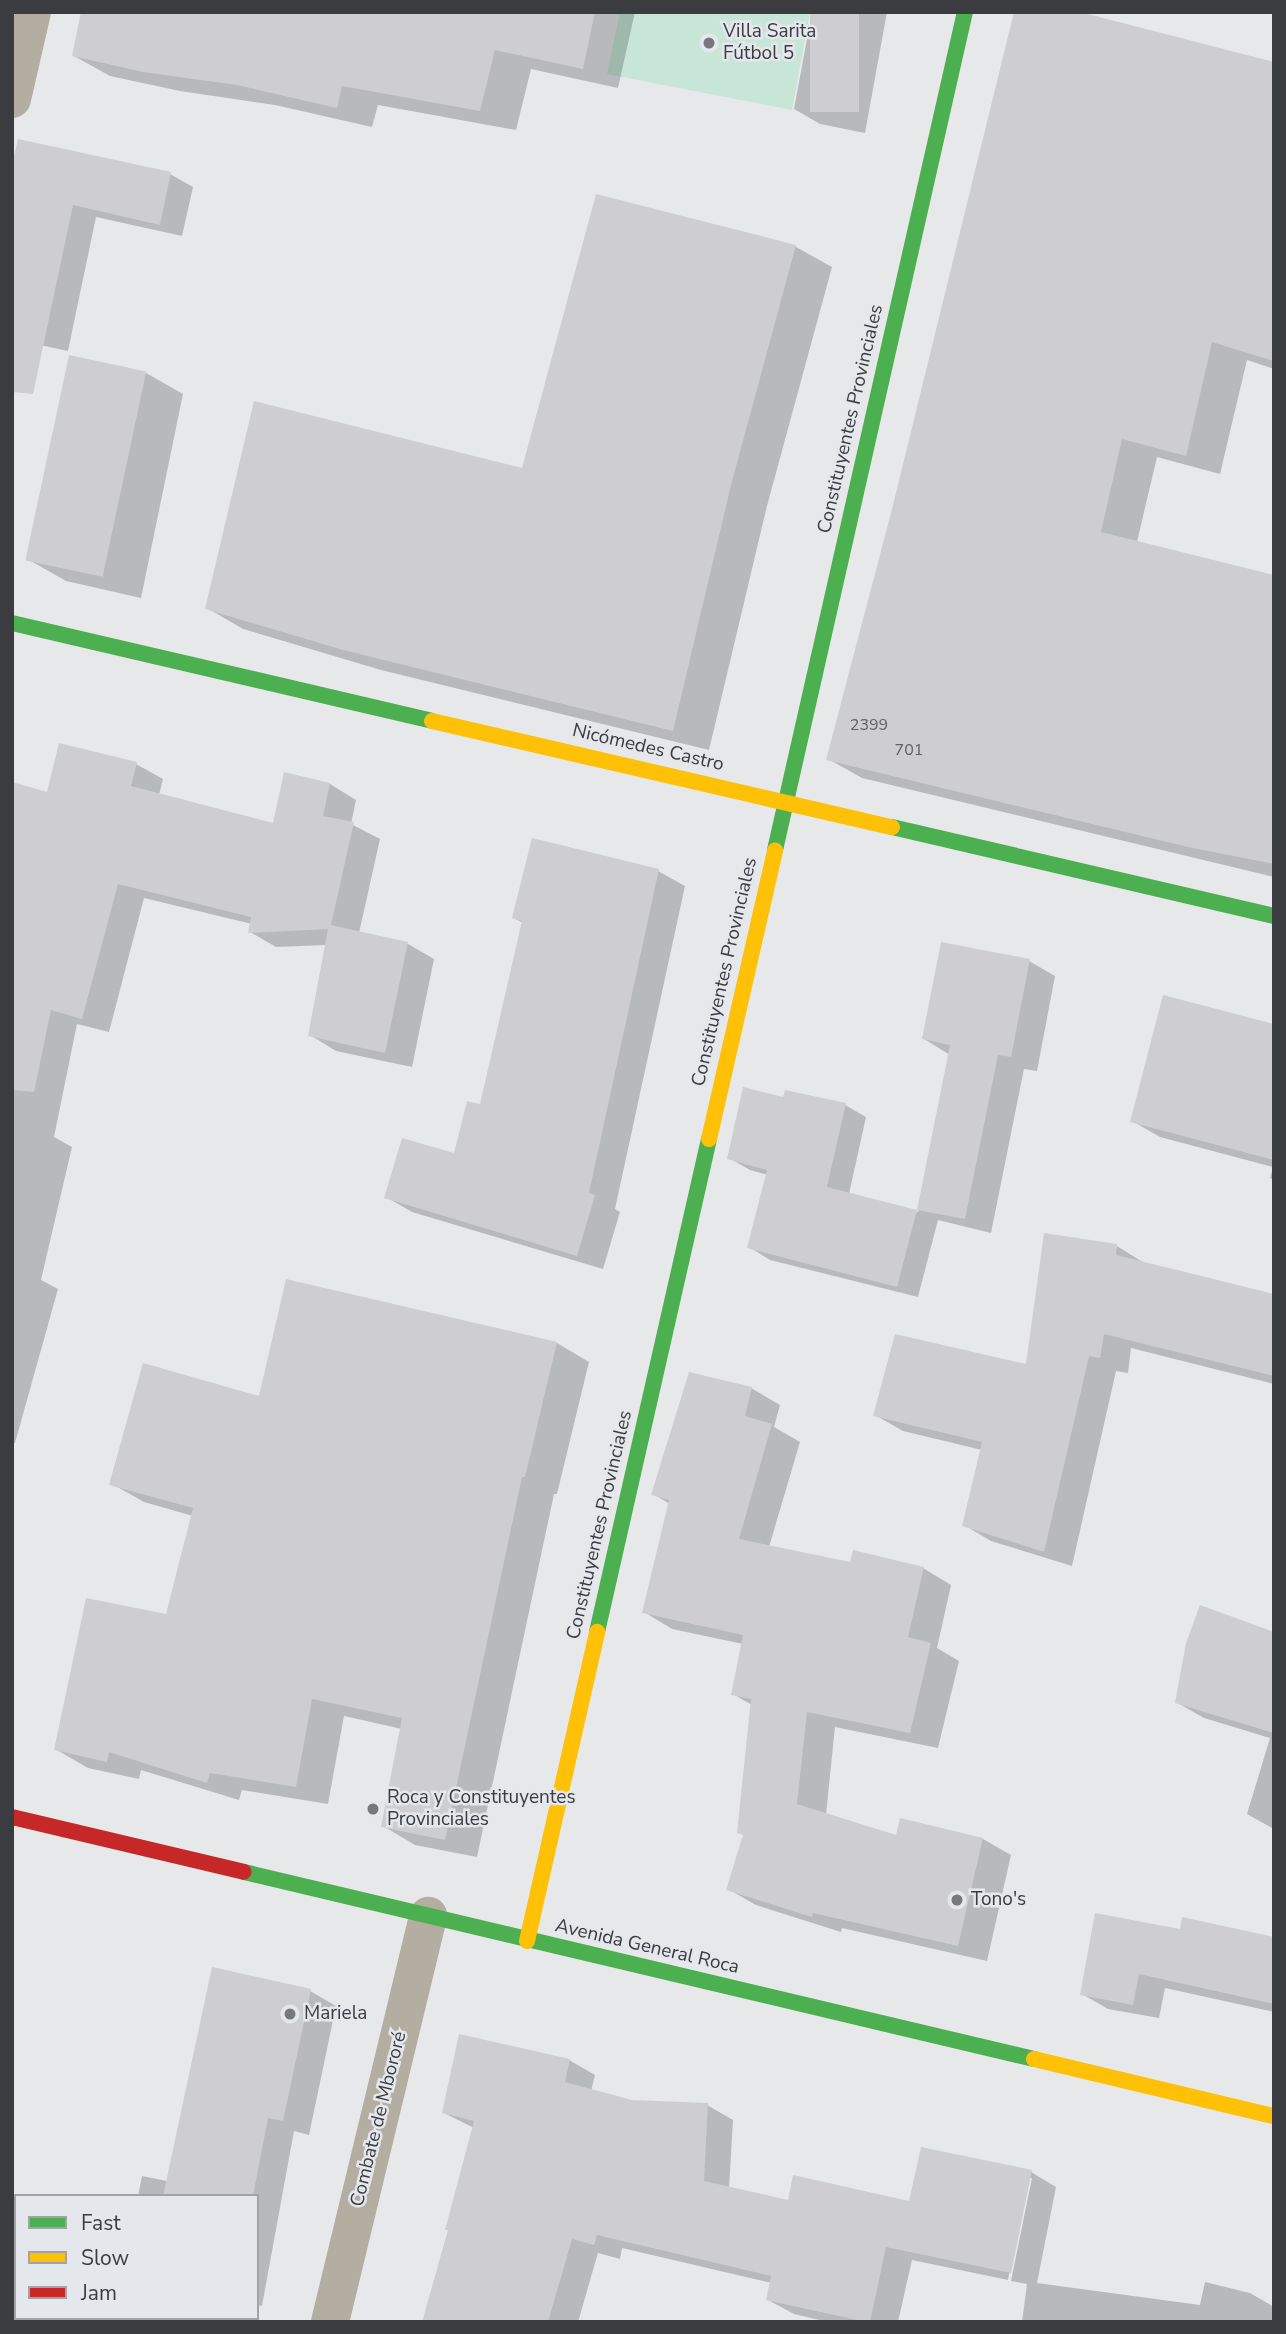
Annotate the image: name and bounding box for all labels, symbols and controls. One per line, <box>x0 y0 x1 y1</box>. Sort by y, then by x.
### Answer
place label: Villa Sarita Fútbol 5 <box>723 21 816 65</box>
marker: Villa Sarita Fútbol 5 <box>701 35 717 51</box>
street label: Constituyentes Provinciales <box>814 302 888 536</box>
house number: 2399 <box>850 715 888 735</box>
street label: Nicómedes Castro <box>570 719 726 777</box>
house number: 701 <box>895 740 923 760</box>
street label: Constituyentes Provinciales <box>688 855 762 1089</box>
street label: Constituyentes Provinciales <box>563 1408 637 1642</box>
place label: Roca y Constituyentes Provinciales <box>387 1787 576 1831</box>
marker: Roca y Constituyentes Provinciales <box>365 1801 381 1817</box>
place label: Tono's <box>971 1889 1026 1911</box>
marker: Tono's <box>949 1892 965 1908</box>
street label: Avenida General Roca <box>553 1915 741 1979</box>
place label: Mariela <box>304 2003 367 2025</box>
marker: Mariela <box>282 2006 298 2022</box>
street label: Combate de Mbororé <box>346 2029 412 2209</box>
legend <box>14 2194 259 2320</box>
text: Fast <box>81 2209 121 2237</box>
text: Slow <box>81 2244 129 2272</box>
text: Jam <box>81 2279 117 2307</box>

